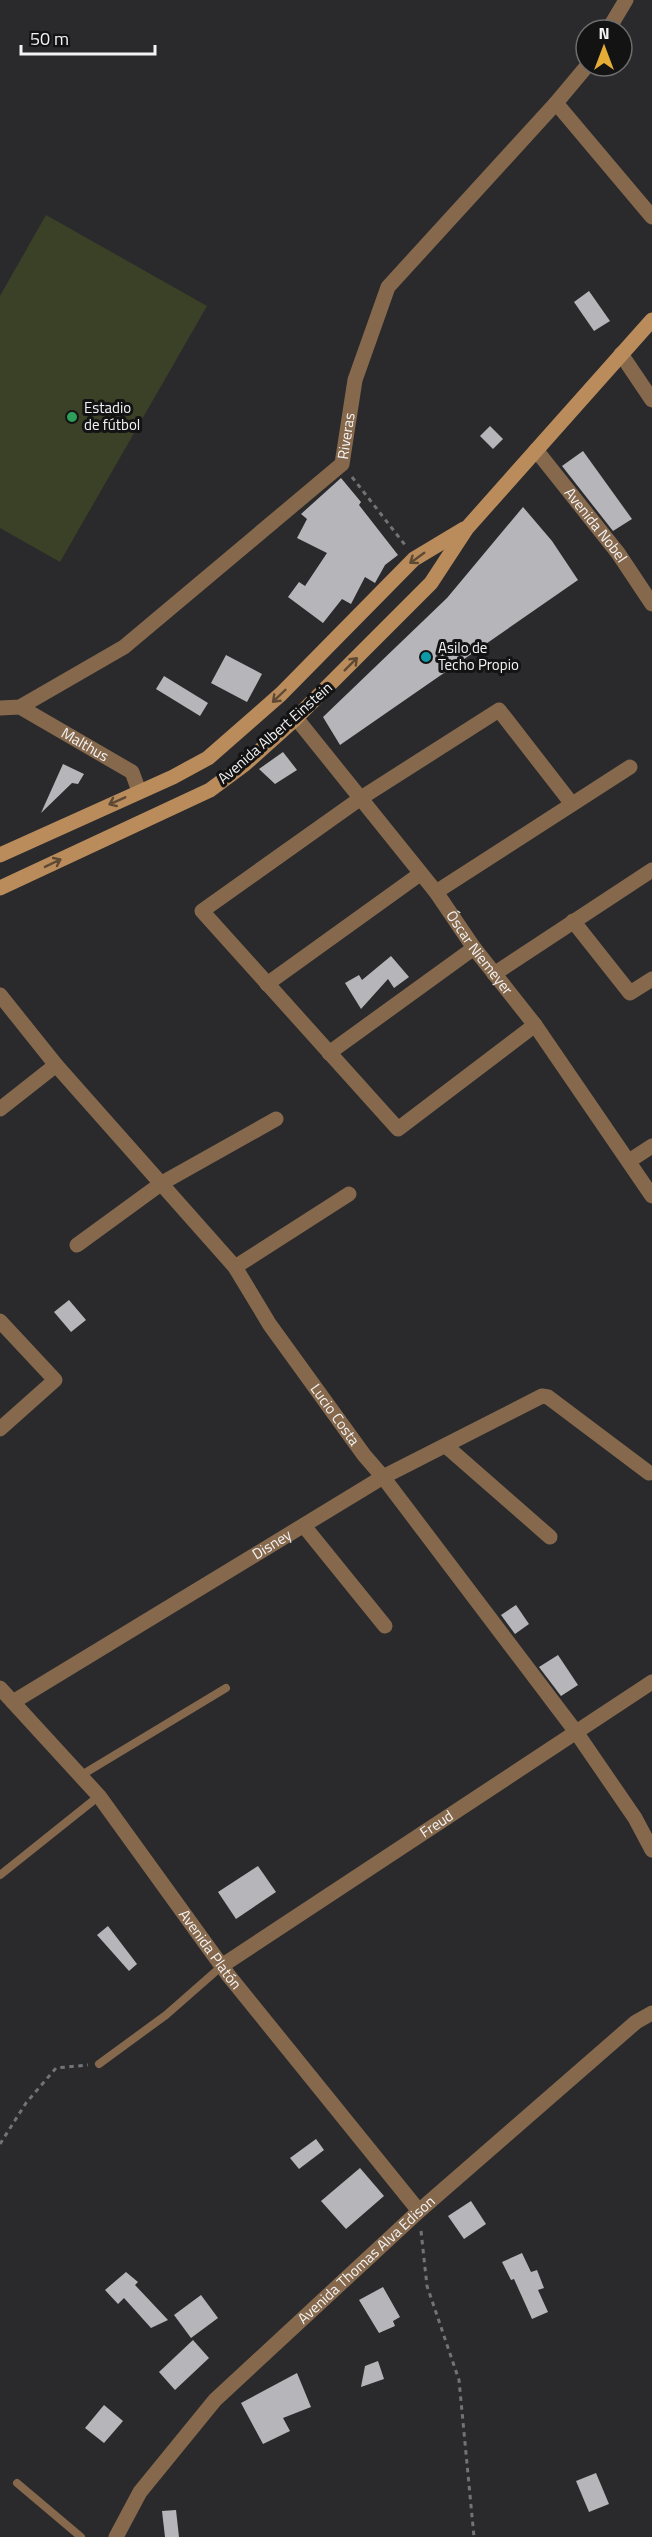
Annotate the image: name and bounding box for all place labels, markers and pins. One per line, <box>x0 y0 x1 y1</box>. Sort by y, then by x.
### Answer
place label: Estadio de fútbol <box>84 396 140 436</box>
marker: Estadio de fútbol <box>65 410 79 424</box>
place label: Asilo de Techo Propio <box>438 636 519 676</box>
marker: Asilo de Techo Propio <box>419 650 433 664</box>

